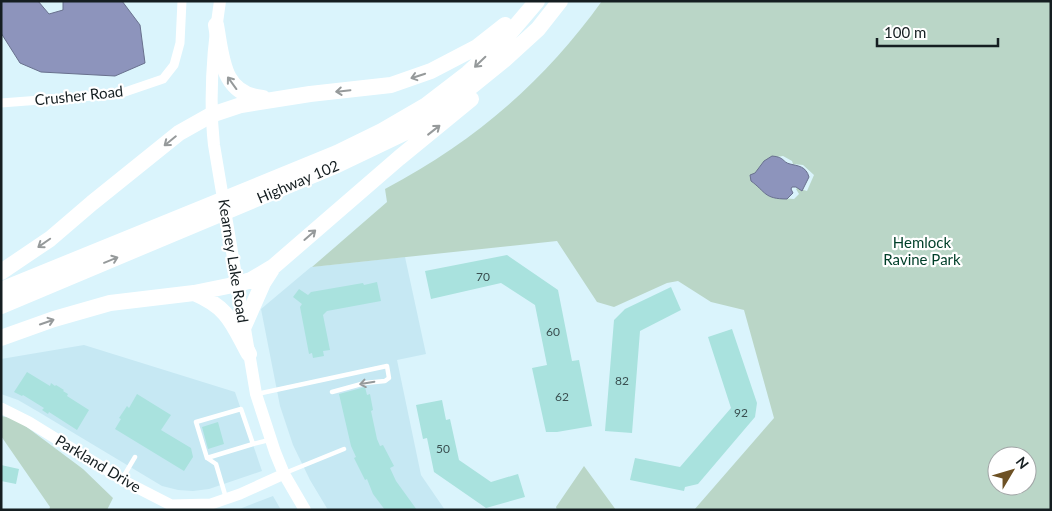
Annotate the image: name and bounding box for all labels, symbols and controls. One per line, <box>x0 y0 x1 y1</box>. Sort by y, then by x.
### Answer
scale bar <box>877 15 998 47</box>
text: 100 m <box>884 23 926 41</box>
one-way arrow <box>473 56 486 68</box>
one-way arrow <box>410 72 426 81</box>
one-way arrow <box>227 76 237 90</box>
street label: Crusher Road <box>34 81 124 109</box>
one-way arrow <box>335 86 351 96</box>
one-way arrow <box>427 125 441 135</box>
one-way arrow <box>163 135 176 146</box>
street label: Highway 102 <box>254 156 341 206</box>
street label: Kearney Lake Road <box>215 198 253 324</box>
one-way arrow <box>303 230 316 241</box>
park label: Hemlock Ravine Park <box>883 233 961 268</box>
one-way arrow <box>37 238 51 248</box>
one-way arrow <box>103 255 118 265</box>
house number: 70 <box>476 269 490 284</box>
one-way arrow <box>39 317 55 326</box>
house number: 60 <box>546 324 560 339</box>
house number: 82 <box>615 373 629 388</box>
one-way arrow <box>359 379 375 389</box>
house number: 62 <box>555 389 569 404</box>
house number: 92 <box>734 405 748 420</box>
street label: Parkland Drive <box>52 431 145 496</box>
house number: 50 <box>436 441 450 456</box>
north arrow <box>987 446 1037 496</box>
text: N <box>1013 453 1033 472</box>

